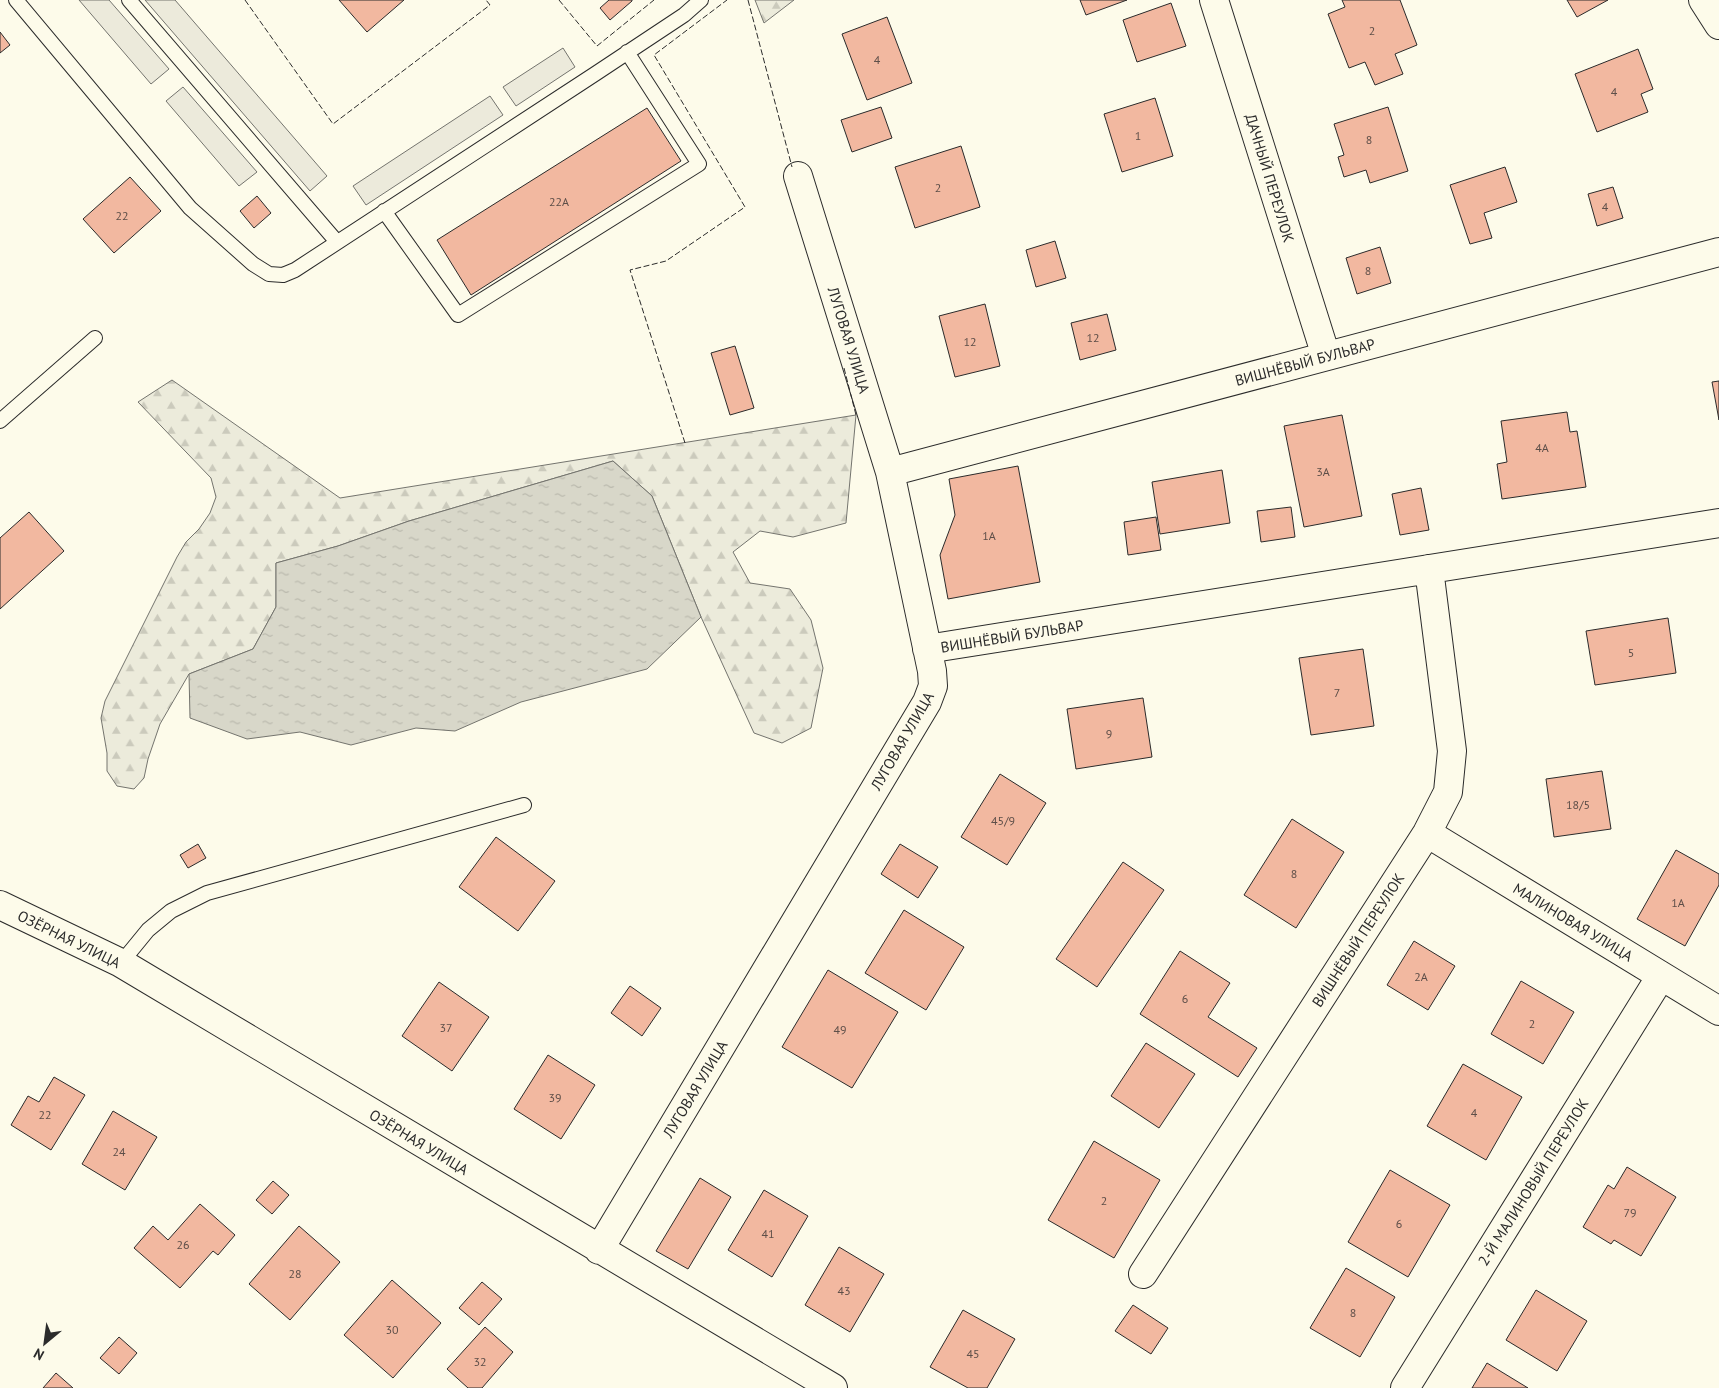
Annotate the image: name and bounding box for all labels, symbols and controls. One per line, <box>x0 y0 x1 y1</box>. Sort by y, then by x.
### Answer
house number: 2 <box>1369 23 1375 38</box>
house number: 4 <box>874 52 881 67</box>
house number: 4 <box>1611 84 1618 99</box>
street label: ДАЧНЫЙ ПЕРЕУЛОК <box>1241 111 1299 245</box>
house number: 1 <box>1135 128 1141 143</box>
house number: 8 <box>1366 132 1372 147</box>
house number: 2 <box>935 180 941 195</box>
house number: 22А <box>549 194 569 209</box>
house number: 4 <box>1602 199 1609 214</box>
house number: 22 <box>115 208 129 223</box>
house number: 8 <box>1365 263 1371 278</box>
street label: ЛУГОВАЯ УЛИЦА <box>823 284 874 396</box>
house number: 12 <box>1086 330 1100 345</box>
house number: 12 <box>963 334 977 349</box>
street label: ВИШНЁВЫЙ БУЛЬВАР <box>1233 334 1377 390</box>
house number: 4А <box>1535 440 1549 455</box>
house number: 3А <box>1316 464 1330 479</box>
house number: 1А <box>982 528 996 543</box>
street label: ВИШНЁВЫЙ БУЛЬВАР <box>939 615 1085 657</box>
house number: 5 <box>1628 645 1634 660</box>
house number: 7 <box>1334 685 1340 700</box>
street label: ЛУГОВАЯ УЛИЦА <box>866 688 938 794</box>
house number: 9 <box>1106 726 1112 741</box>
house number: 18/5 <box>1566 797 1590 812</box>
house number: 45/9 <box>991 813 1015 828</box>
house number: 8 <box>1291 866 1297 881</box>
street label: ВИШНЁВЫЙ ПЕРЕУЛОК <box>1308 870 1408 1010</box>
street label: МАЛИНОВАЯ УЛИЦА <box>1510 879 1637 965</box>
house number: 1А <box>1671 895 1685 910</box>
street label: ОЗЁРНАЯ УЛИЦА <box>14 906 124 972</box>
house number: 2А <box>1414 969 1428 984</box>
house number: 6 <box>1182 991 1188 1006</box>
house number: 2 <box>1529 1016 1535 1031</box>
house number: 37 <box>439 1020 453 1035</box>
house number: 49 <box>833 1022 847 1037</box>
street label: ЛУГОВАЯ УЛИЦА <box>658 1037 732 1142</box>
house number: 39 <box>548 1090 562 1105</box>
street label: 2-Й МАЛИНОВЫЙ ПЕРЕУЛОК <box>1474 1095 1592 1269</box>
street label: ОЗЁРНАЯ УЛИЦА <box>366 1105 472 1179</box>
house number: 4 <box>1471 1105 1478 1120</box>
house number: 22 <box>38 1107 52 1122</box>
house number: 24 <box>112 1144 126 1159</box>
house number: 2 <box>1101 1193 1107 1208</box>
house number: 79 <box>1623 1205 1637 1220</box>
house number: 6 <box>1396 1216 1402 1231</box>
house number: 41 <box>761 1226 775 1241</box>
house number: 26 <box>176 1237 190 1252</box>
house number: 28 <box>288 1266 302 1281</box>
house number: 43 <box>837 1283 851 1298</box>
house number: 8 <box>1350 1305 1356 1320</box>
north arrow <box>20 1318 70 1368</box>
house number: 30 <box>385 1322 399 1337</box>
text: N <box>30 1344 47 1364</box>
house number: 45 <box>966 1346 980 1361</box>
house number: 32 <box>473 1354 487 1369</box>

